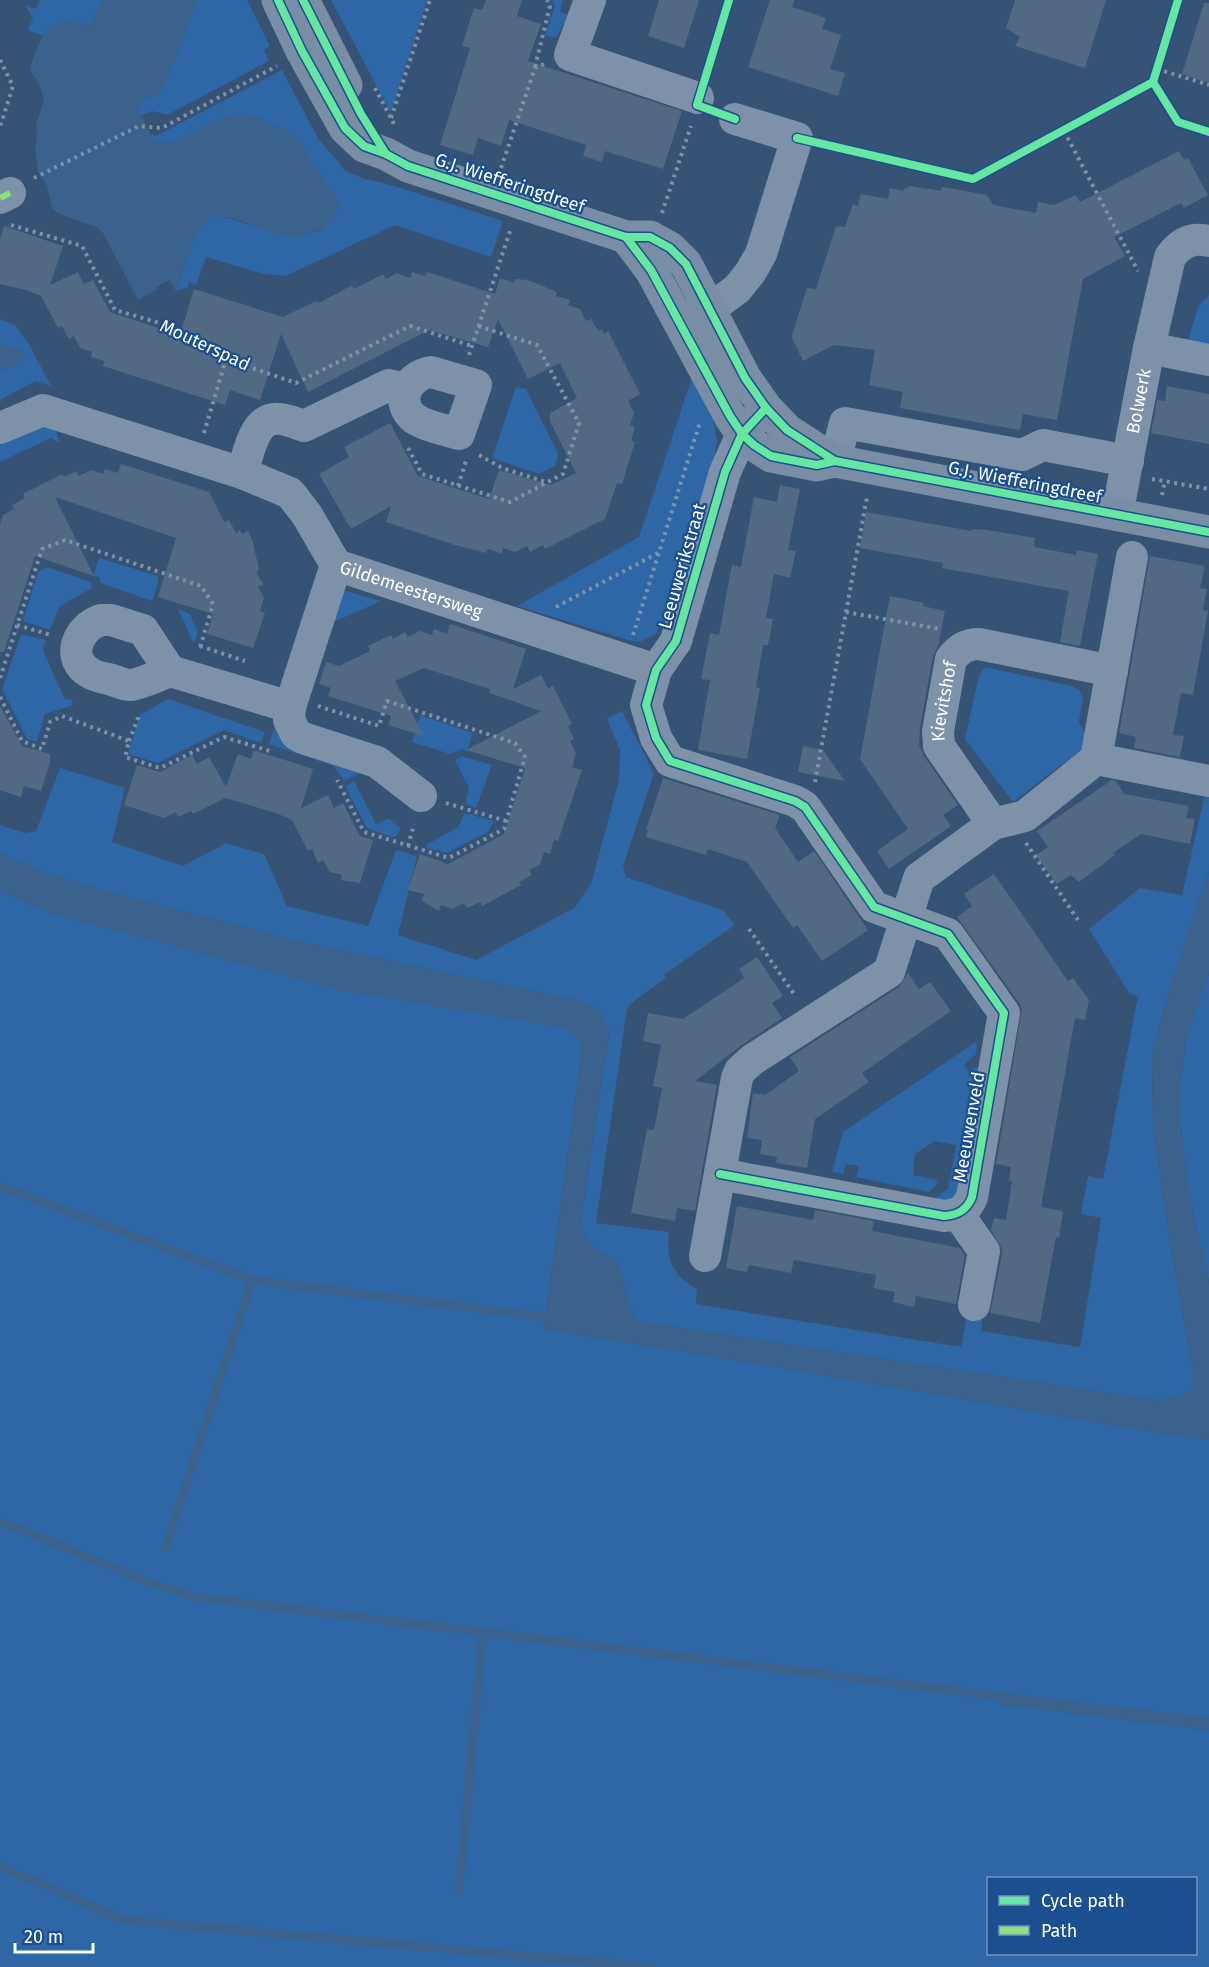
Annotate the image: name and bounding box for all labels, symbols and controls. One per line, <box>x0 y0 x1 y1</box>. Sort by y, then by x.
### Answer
street label: G.J. Wiefferingdreef <box>432 148 590 218</box>
street label: Mouterspad <box>156 314 254 376</box>
street label: Bolwerk <box>1122 366 1156 435</box>
street label: G.J. Wiefferingdreef <box>946 456 1106 508</box>
street label: Leeuwerikstraat <box>654 500 711 631</box>
street label: Gildemeestersweg <box>337 556 486 623</box>
street label: Kievitshof <box>927 657 962 742</box>
street label: Meeuwenveld <box>948 1070 990 1184</box>
legend <box>987 1877 1197 1955</box>
text: Cycle path <box>1041 1890 1125 1912</box>
scale bar <box>15 1916 93 1954</box>
text: Path <box>1041 1920 1077 1942</box>
text: 20 m <box>24 1926 63 1948</box>

